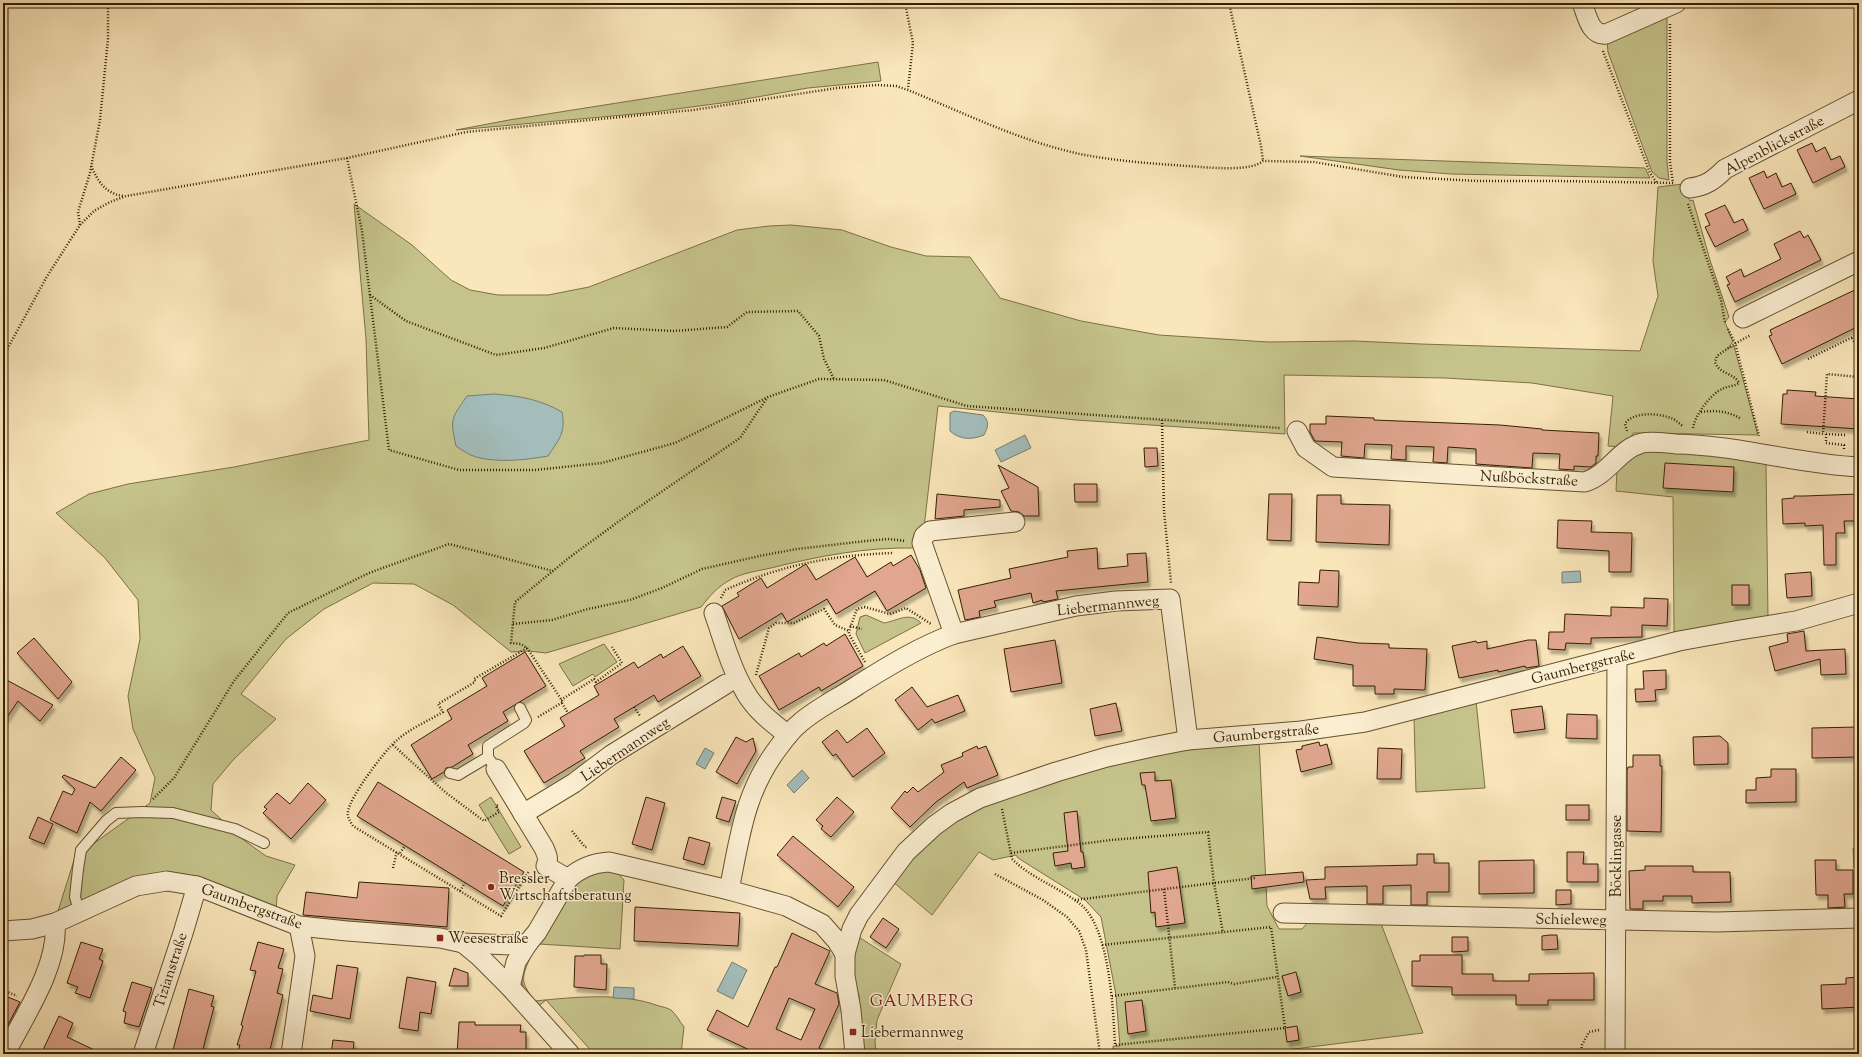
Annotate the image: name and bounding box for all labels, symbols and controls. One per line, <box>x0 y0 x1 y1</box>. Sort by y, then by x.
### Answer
street label: Alpenblickstraße <box>1721 111 1828 181</box>
street label: Nußböckstraße <box>1479 466 1578 493</box>
street label: Liebermannweg <box>1056 591 1160 622</box>
street label: Gaumbergstraße <box>1529 644 1638 691</box>
street label: Liebermannweg <box>577 713 674 788</box>
street label: Gaumbergstraße <box>1212 719 1320 750</box>
street label: Böcklingasse <box>1607 815 1628 897</box>
place label: Bressler Wirtschaftsberatung <box>499 869 631 907</box>
street label: Gaumbergstraße <box>198 879 305 935</box>
marker: Bressler Wirtschaftsberatung <box>486 882 496 892</box>
street label: Schieleweg <box>1535 909 1607 932</box>
place label: Weesestraße <box>448 929 529 950</box>
street label: Tizianstraße <box>149 930 194 1011</box>
marker: Weesestraße <box>435 933 445 943</box>
district label: GAUMBERG <box>870 991 974 1014</box>
place label: Liebermannweg <box>861 1023 964 1044</box>
marker: Liebermannweg <box>848 1027 858 1037</box>

